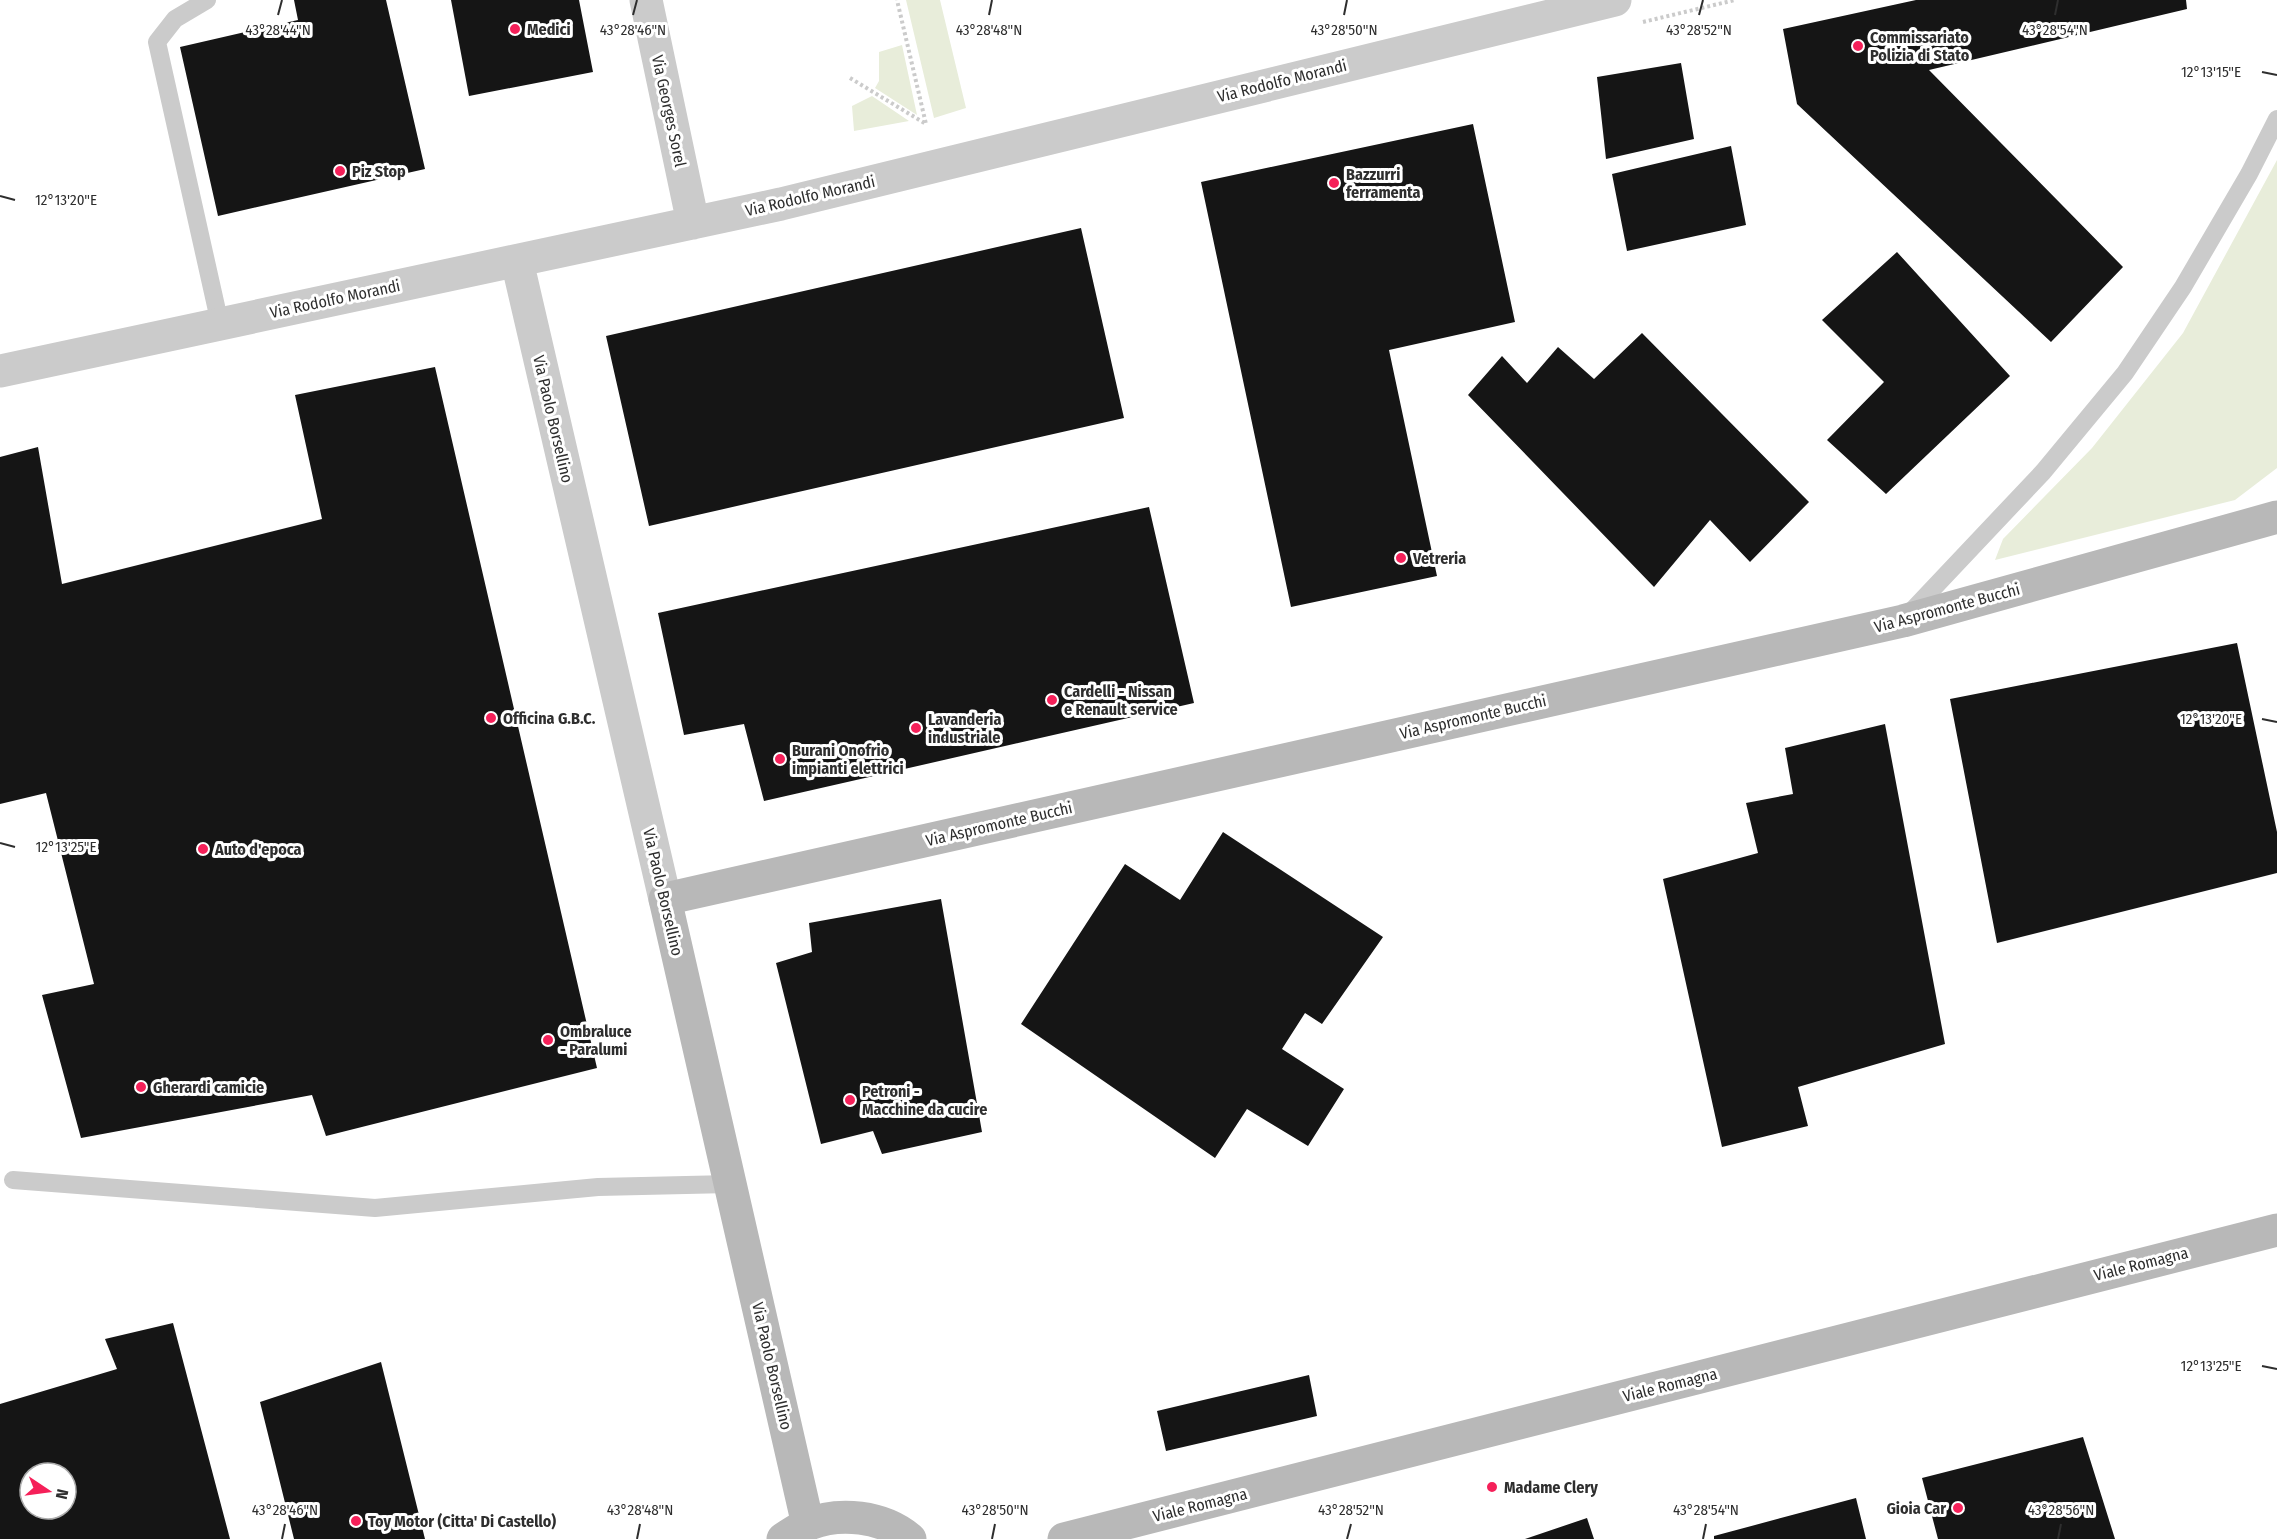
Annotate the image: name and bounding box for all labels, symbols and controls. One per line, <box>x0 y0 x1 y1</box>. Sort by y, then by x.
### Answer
place label: Medici <box>527 20 571 39</box>
text: 43°28'44"N <box>245 21 311 39</box>
text: 43°28'46"N <box>600 21 666 39</box>
text: 43°28'48"N <box>956 21 1022 39</box>
text: 43°28'50"N <box>1310 21 1378 39</box>
text: 43°28'52"N <box>1666 21 1732 39</box>
text: 43°28'54"N <box>2022 21 2088 39</box>
marker: Medici <box>508 22 522 36</box>
place label: Commissariato Polizia di Stato <box>1870 28 1970 65</box>
marker: Commissariato Polizia di Stato <box>1851 39 1865 53</box>
street label: Via Georges Sorel <box>648 53 690 169</box>
street label: Via Rodolfo Morandi <box>1215 56 1349 106</box>
text: 12°13'15"E <box>2181 63 2241 81</box>
place label: Piz Stop <box>352 162 406 181</box>
marker: Piz Stop <box>333 164 347 178</box>
place label: Bazzurri ferramenta <box>1346 165 1421 202</box>
street label: Via Rodolfo Morandi <box>743 172 877 220</box>
marker: Bazzurri ferramenta <box>1327 176 1341 190</box>
text: 12°13'20"E <box>35 191 97 209</box>
street label: Via Rodolfo Morandi <box>268 276 402 322</box>
street label: Via Paolo Borsellino <box>529 353 577 485</box>
place label: Vetreria <box>1412 549 1466 568</box>
marker: Vetreria <box>1394 551 1408 565</box>
street label: Via Aspromonte Bucchi <box>1872 579 2022 637</box>
place label: Cardelli - Nissan e Renault service <box>1064 682 1178 719</box>
street label: Via Aspromonte Bucchi <box>1398 691 1548 743</box>
marker: Cardelli - Nissan e Renault service <box>1045 693 1059 707</box>
place label: Officina G.B.C. <box>503 709 596 728</box>
place label: Lavanderia industriale <box>928 710 1001 747</box>
text: 12°13'20"E <box>2180 710 2242 728</box>
marker: Officina G.B.C. <box>484 711 498 725</box>
marker: Lavanderia industriale <box>909 721 923 735</box>
place label: Burani Onofrio impianti elettrici <box>792 741 904 778</box>
marker: Burani Onofrio impianti elettrici <box>773 752 787 766</box>
street label: Via Aspromonte Bucchi <box>924 798 1074 850</box>
street label: Via Paolo Borsellino <box>639 826 687 958</box>
text: 12°13'25"E <box>36 838 96 856</box>
place label: Auto d'epoca <box>214 840 302 859</box>
marker: Auto d'epoca <box>196 842 210 856</box>
place label: Ombraluce - Paralumi <box>560 1022 632 1059</box>
marker: Ombraluce - Paralumi <box>541 1033 555 1047</box>
place label: Gherardi camicie <box>153 1078 264 1097</box>
marker: Gherardi camicie <box>134 1080 148 1094</box>
place label: Petroni - Macchine da cucire <box>862 1082 987 1119</box>
marker: Petroni - Macchine da cucire <box>843 1093 857 1107</box>
street label: Viale Romagna <box>2092 1243 2190 1285</box>
street label: Via Paolo Borsellino <box>748 1300 796 1432</box>
text: 12°13'25"E <box>2181 1357 2241 1375</box>
street label: Viale Romagna <box>1621 1364 1719 1406</box>
north arrow <box>18 1461 78 1521</box>
place label: Madame Clery <box>1504 1478 1598 1497</box>
marker: Madame Clery <box>1485 1480 1499 1494</box>
street label: Viale Romagna <box>1151 1484 1249 1526</box>
text: N <box>52 1487 72 1501</box>
place label: Gioia Car <box>1886 1499 1946 1518</box>
text: 43°28'46"N <box>252 1501 318 1519</box>
text: 43°28'48"N <box>607 1501 673 1519</box>
text: 43°28'50"N <box>961 1501 1029 1519</box>
text: 43°28'52"N <box>1318 1501 1384 1519</box>
text: 43°28'54"N <box>1673 1501 1739 1519</box>
marker: Gioia Car <box>1951 1501 1965 1515</box>
text: 43°28'56"N <box>2028 1501 2094 1519</box>
place label: Toy Motor (Citta' Di Castello) <box>368 1512 556 1531</box>
marker: Toy Motor (Citta' Di Castello) <box>349 1514 363 1528</box>

